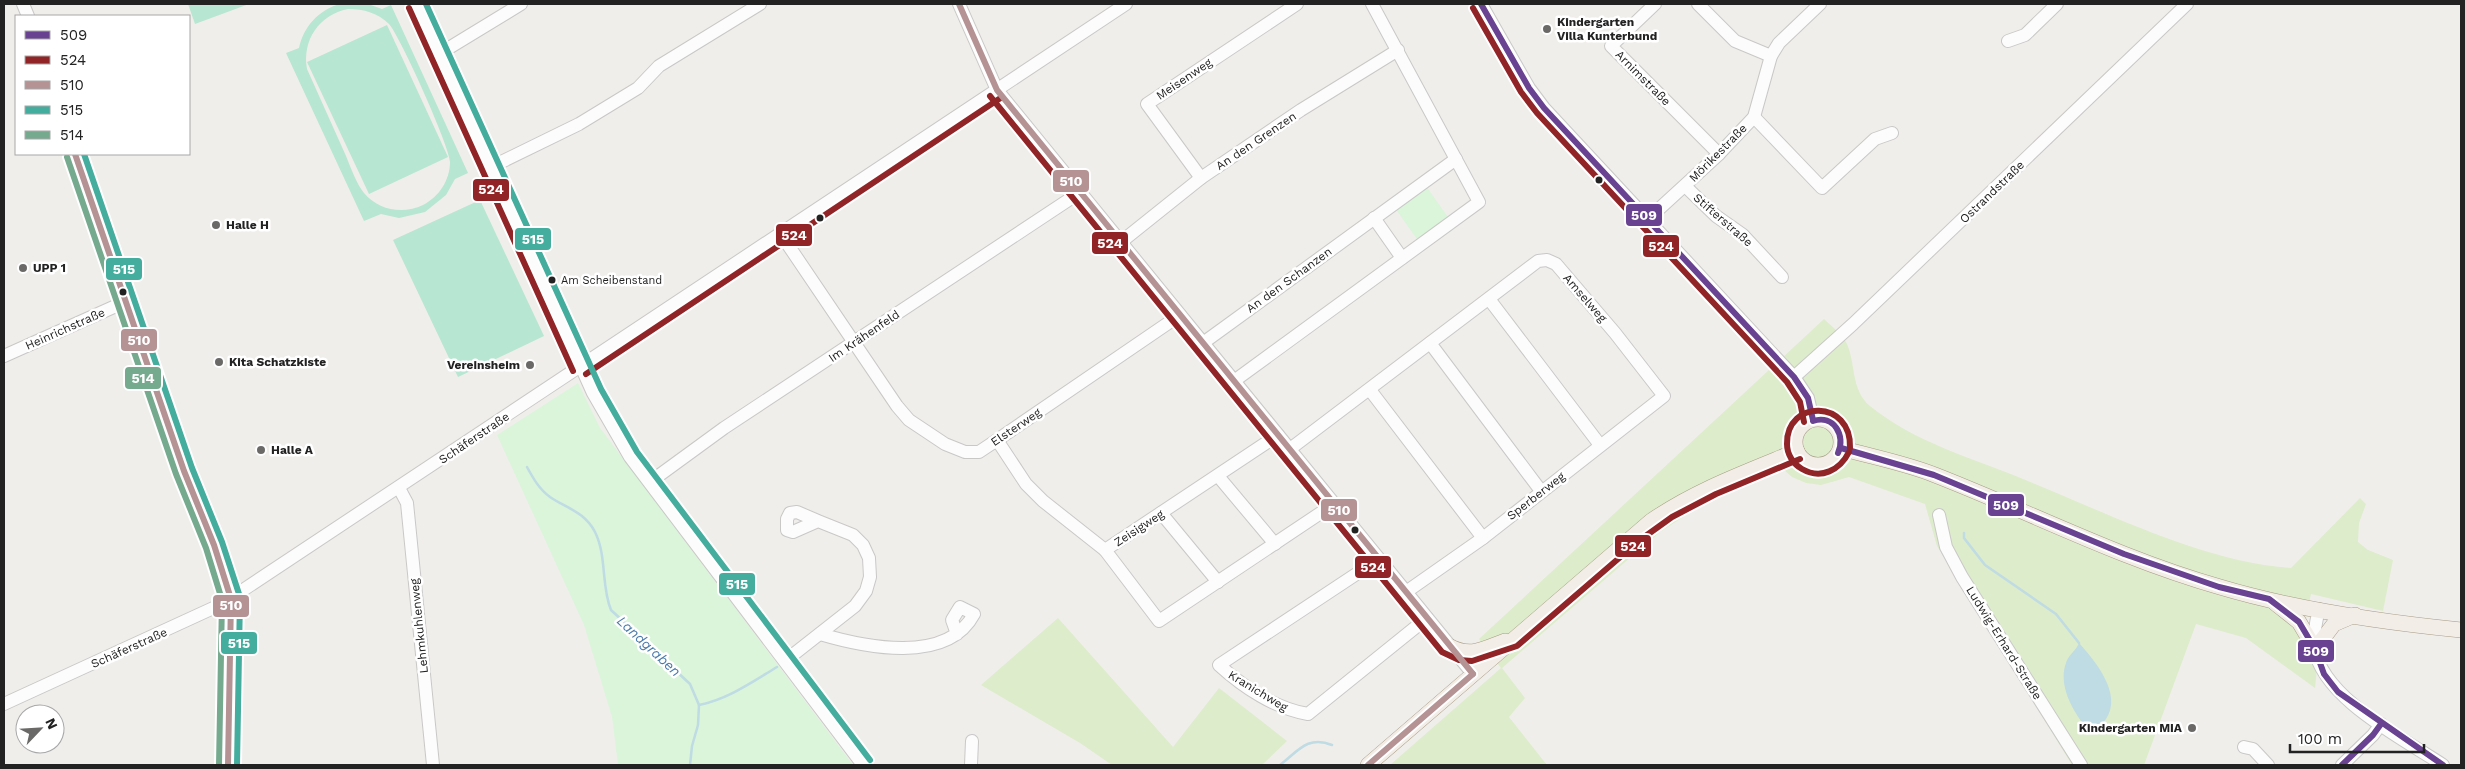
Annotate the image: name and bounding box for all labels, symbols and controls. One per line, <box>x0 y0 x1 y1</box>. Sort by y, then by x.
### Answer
legend <box>15 15 190 155</box>
place label: Kindergarten Villa Kunterbund <box>1557 15 1657 43</box>
marker: Kindergarten Villa Kunterbund <box>1541 23 1553 35</box>
text: 509 <box>60 26 87 44</box>
street label: Arnimstraße <box>1613 48 1673 108</box>
text: 524 <box>60 51 86 69</box>
street label: Meisenweg <box>1154 55 1215 103</box>
text: 510 <box>60 76 84 94</box>
text: 515 <box>60 101 83 119</box>
street label: An den Grenzen <box>1213 109 1299 173</box>
street label: Mörikestraße <box>1686 121 1750 185</box>
text: 514 <box>60 126 84 144</box>
street label: Ostrandstraße <box>1957 158 2027 226</box>
line badge: 510 <box>1052 169 1090 193</box>
text: 510 <box>1059 173 1083 189</box>
unlabelled marker <box>1594 175 1604 185</box>
line badge: 524 <box>472 178 510 202</box>
text: 524 <box>478 181 504 197</box>
street label: Stifterstraße <box>1691 190 1756 250</box>
line badge: 509 <box>1625 203 1663 227</box>
text: 509 <box>1631 207 1657 223</box>
unlabelled marker <box>815 213 825 223</box>
place label: Halle H <box>226 218 269 232</box>
marker: Halle H <box>210 219 222 231</box>
line badge: 524 <box>775 223 813 247</box>
line badge: 515 <box>514 227 552 251</box>
text: 524 <box>781 227 807 243</box>
text: 515 <box>522 231 544 247</box>
line badge: 524 <box>1091 231 1129 255</box>
line badge: 524 <box>1642 234 1680 258</box>
text: 524 <box>1097 235 1123 251</box>
text: 524 <box>1648 238 1674 254</box>
street label: An den Schanzen <box>1244 244 1334 316</box>
line badge: 515 <box>105 257 143 281</box>
place label: UPP 1 <box>33 261 66 275</box>
text: 515 <box>113 261 135 277</box>
marker: UPP 1 <box>17 262 29 274</box>
street label: Amselweg <box>1560 271 1610 325</box>
place label: Am Scheibenstand <box>561 274 662 287</box>
marker: Am Scheibenstand <box>547 275 557 285</box>
unlabelled marker <box>118 287 128 297</box>
street label: Heinrichstraße <box>23 305 107 353</box>
street label: Im Krähenfeld <box>826 307 902 365</box>
line badge: 510 <box>120 328 158 352</box>
text: 510 <box>127 332 151 348</box>
place label: Kita Schatzkiste <box>229 355 326 369</box>
marker: Kita Schatzkiste <box>213 356 225 368</box>
place label: Vereinsheim <box>447 358 520 372</box>
marker: Vereinsheim <box>524 359 536 371</box>
line badge: 514 <box>124 366 162 390</box>
text: 514 <box>131 370 155 386</box>
street label: Elsterweg <box>988 405 1044 449</box>
street label: Schäferstraße <box>436 409 512 467</box>
place label: Halle A <box>271 443 314 457</box>
marker: Halle A <box>255 444 267 456</box>
street label: Sperberweg <box>1504 469 1568 523</box>
line badge: 509 <box>1987 493 2025 517</box>
text: 509 <box>1993 497 2019 513</box>
line badge: 510 <box>1320 498 1358 522</box>
text: 510 <box>1327 502 1351 518</box>
street label: Zeisigweg <box>1112 506 1167 549</box>
unlabelled marker <box>1350 525 1360 535</box>
line badge: 524 <box>1614 534 1652 558</box>
text: 524 <box>1620 538 1646 554</box>
line badge: 524 <box>1354 555 1392 579</box>
text: 524 <box>1360 559 1386 575</box>
line badge: 515 <box>718 572 756 596</box>
text: 515 <box>726 576 748 592</box>
street label: Lehmkuhlenweg <box>407 577 431 674</box>
street label: Ludwig-Erhard-Straße <box>1963 584 2045 702</box>
line badge: 510 <box>212 594 250 618</box>
text: 510 <box>219 597 243 613</box>
water label: Landgraben <box>614 613 684 679</box>
street label: Schäferstraße <box>89 625 169 671</box>
line badge: 515 <box>220 631 258 655</box>
text: 515 <box>228 635 250 651</box>
line badge: 509 <box>2297 639 2335 663</box>
text: 509 <box>2303 643 2329 659</box>
street label: Kranichweg <box>1226 668 1291 715</box>
north arrow <box>15 704 65 754</box>
text: N <box>42 715 61 732</box>
place label: Kindergarten MIA <box>2079 721 2183 735</box>
marker: Kindergarten MIA <box>2186 722 2198 734</box>
scale bar <box>2290 722 2424 754</box>
text: 100 m <box>2298 730 2342 748</box>

